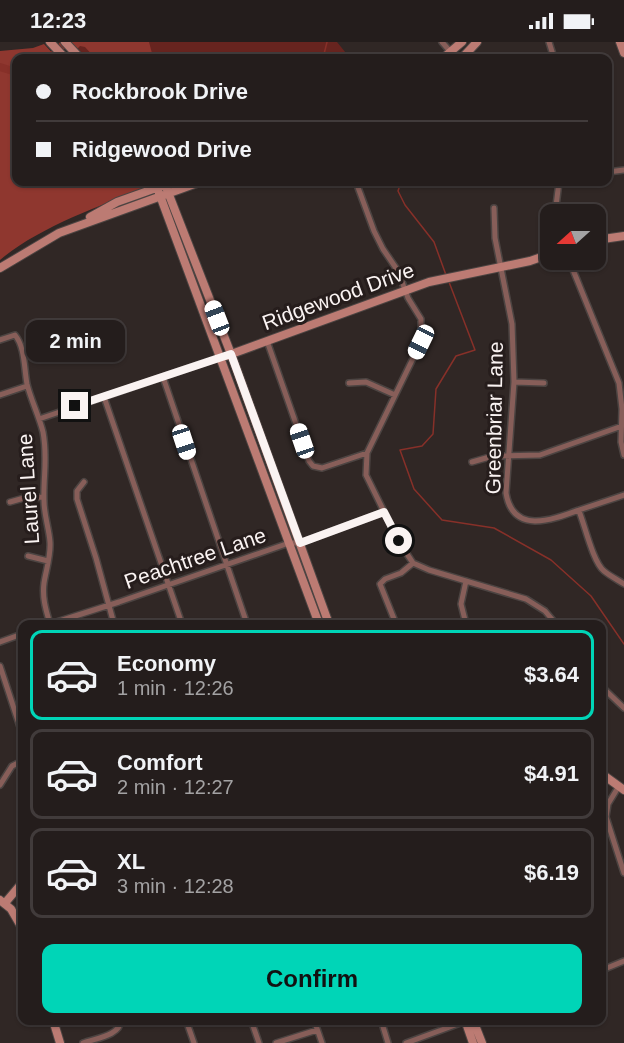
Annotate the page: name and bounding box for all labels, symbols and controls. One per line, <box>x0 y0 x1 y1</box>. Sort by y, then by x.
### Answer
text: 12:23 <box>30 8 86 33</box>
text: Rockbrook Drive <box>72 79 248 104</box>
text: Ridgewood Drive <box>72 137 252 162</box>
north arrow <box>540 204 606 270</box>
map controls <box>540 204 606 270</box>
street label: Ridgewood Drive <box>259 258 417 334</box>
car <box>202 298 232 338</box>
callout: 2 min <box>26 319 124 361</box>
car <box>405 322 437 362</box>
text: 2 min <box>49 330 102 352</box>
street label: Greenbriar Lane <box>481 341 507 495</box>
route end <box>61 392 88 419</box>
car <box>288 421 316 461</box>
car <box>170 422 198 462</box>
street label: Laurel Lane <box>13 433 43 545</box>
street label: Peachtree Lane <box>121 523 269 593</box>
route start <box>385 527 412 554</box>
icon: car <box>45 648 99 702</box>
text: Economy <box>117 651 216 676</box>
text: $3.64 <box>524 662 579 687</box>
text: 1 min · 12:26 <box>117 677 234 699</box>
icon: car <box>45 747 99 801</box>
text: Comfort <box>117 750 203 775</box>
text: $4.91 <box>524 761 579 786</box>
text: 2 min · 12:27 <box>117 776 234 798</box>
icon: car <box>45 846 99 900</box>
text: XL <box>117 849 145 874</box>
text: $6.19 <box>524 860 579 885</box>
text: 3 min · 12:28 <box>117 875 234 897</box>
button: Confirm <box>42 944 582 1013</box>

